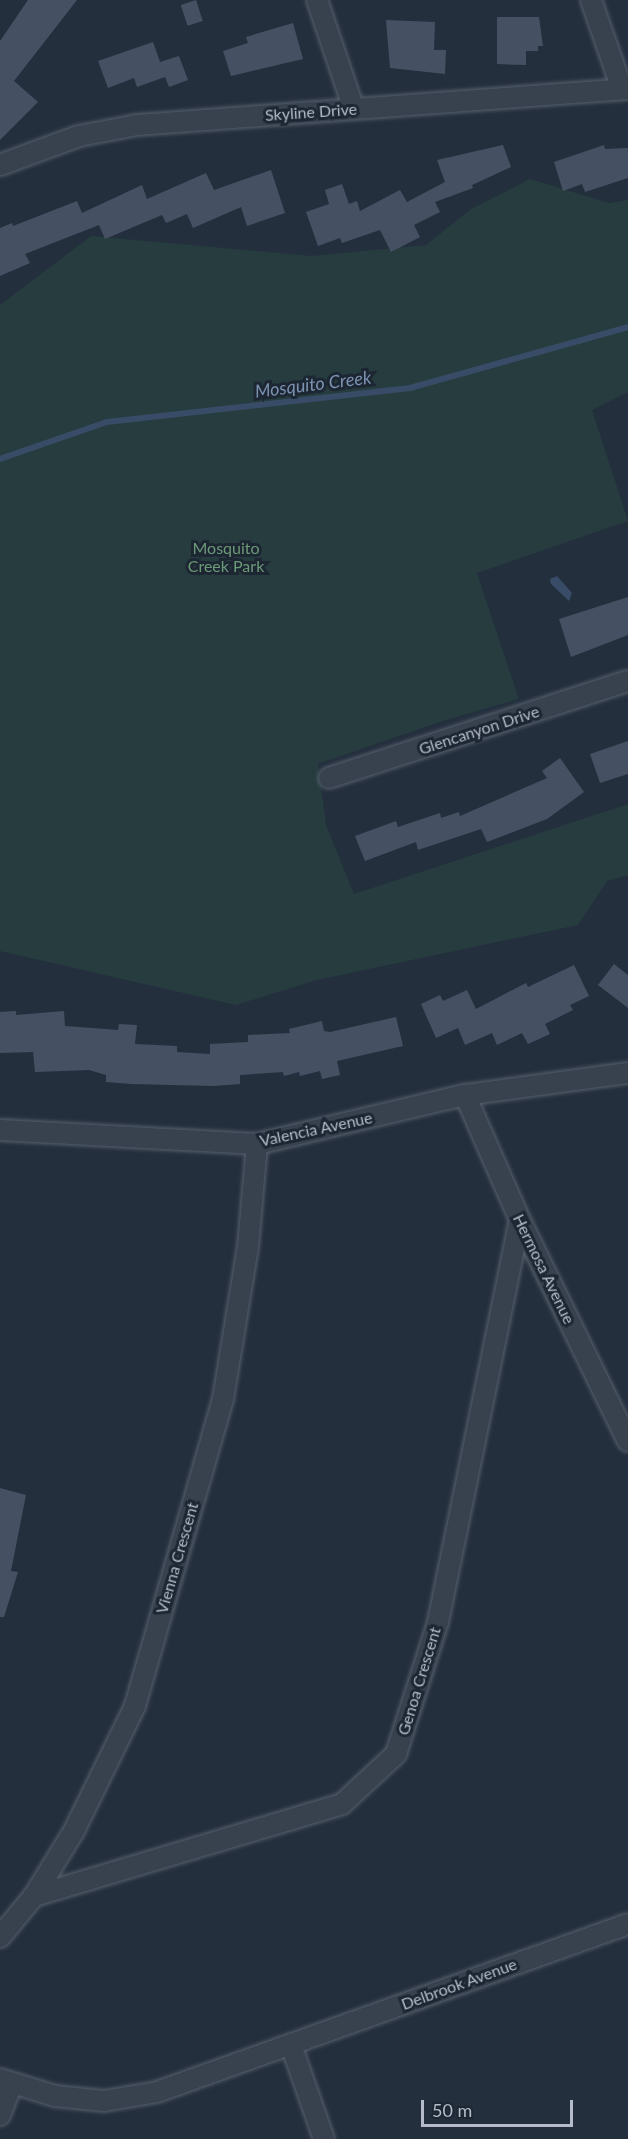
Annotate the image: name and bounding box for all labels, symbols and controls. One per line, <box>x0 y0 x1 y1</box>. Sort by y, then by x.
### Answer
street label: Skyline Drive <box>264 99 358 125</box>
water label: Mosquito Creek <box>254 366 372 402</box>
park label: Mosquito Creek Park <box>188 538 264 576</box>
street label: Glencanyon Drive <box>416 702 542 758</box>
street label: Valencia Avenue <box>258 1108 374 1150</box>
street label: Hermosa Avenue <box>509 1211 579 1327</box>
street label: Vienna Crescent <box>152 1500 202 1616</box>
street label: Genoa Crescent <box>393 1625 445 1737</box>
street label: Delbrook Avenue <box>398 1954 520 2014</box>
scale bar <box>424 2088 576 2126</box>
text: 50 m <box>432 2099 472 2121</box>

